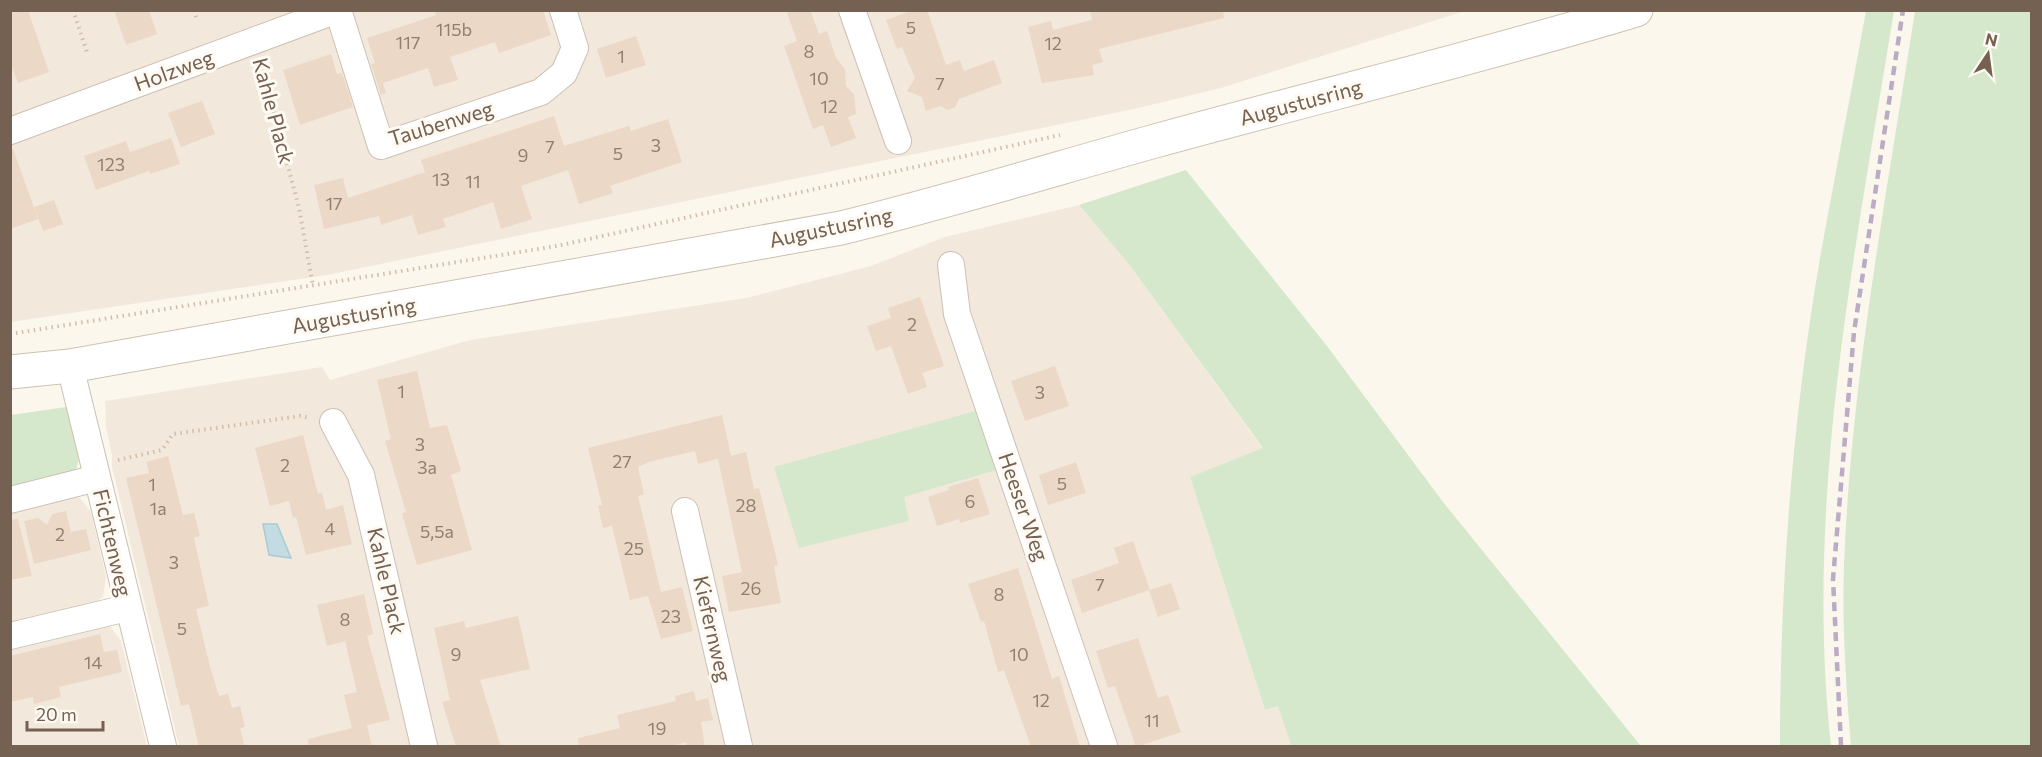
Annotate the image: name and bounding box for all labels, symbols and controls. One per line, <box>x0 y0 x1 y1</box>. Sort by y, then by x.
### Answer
house number: 5 <box>906 16 916 38</box>
house number: 115b <box>436 18 472 40</box>
north arrow <box>1958 24 2018 84</box>
text: N <box>1984 28 1999 50</box>
house number: 117 <box>396 31 420 53</box>
house number: 12 <box>1044 32 1062 54</box>
house number: 8 <box>804 40 815 62</box>
street label: Holzweg <box>130 44 217 96</box>
house number: 1 <box>617 45 625 67</box>
street label: Kahle Plack <box>248 55 301 166</box>
house number: 10 <box>809 67 829 89</box>
house number: 7 <box>935 72 945 94</box>
street label: Augustusring <box>1237 73 1365 130</box>
street label: Taubenweg <box>385 95 496 150</box>
house number: 12 <box>820 95 838 117</box>
house number: 3 <box>651 134 661 156</box>
house number: 7 <box>545 135 555 157</box>
house number: 5 <box>613 142 623 164</box>
house number: 9 <box>518 144 528 166</box>
house number: 123 <box>97 153 125 175</box>
house number: 13 <box>432 168 450 190</box>
house number: 11 <box>465 170 481 192</box>
house number: 17 <box>325 192 343 214</box>
street label: Augustusring <box>767 201 895 252</box>
street label: Augustusring <box>290 291 418 338</box>
house number: 2 <box>907 313 917 335</box>
house number: 1 <box>397 380 405 402</box>
house number: 3 <box>1035 381 1045 403</box>
house number: 3 <box>415 433 425 455</box>
street label: Heeser Weg <box>994 449 1055 564</box>
house number: 27 <box>612 450 632 472</box>
house number: 2 <box>280 454 290 476</box>
house number: 3a <box>417 456 437 478</box>
house number: 5 <box>1057 472 1067 494</box>
house number: 1 <box>148 473 156 495</box>
street label: Fichtenweg <box>89 486 138 599</box>
house number: 6 <box>965 490 975 512</box>
house number: 28 <box>736 494 757 516</box>
house number: 1a <box>149 497 167 519</box>
house number: 4 <box>325 517 336 539</box>
house number: 5,5a <box>420 520 454 542</box>
house number: 2 <box>55 523 65 545</box>
street label: Kahle Plack <box>363 525 412 636</box>
house number: 25 <box>624 537 644 559</box>
house number: 3 <box>169 551 179 573</box>
street label: Kiefernweg <box>689 573 738 684</box>
house number: 7 <box>1095 573 1105 595</box>
house number: 26 <box>741 577 761 599</box>
house number: 8 <box>994 583 1005 605</box>
house number: 23 <box>661 605 681 627</box>
house number: 8 <box>340 608 351 630</box>
house number: 5 <box>177 617 187 639</box>
house number: 9 <box>451 643 461 665</box>
house number: 10 <box>1009 643 1029 665</box>
house number: 14 <box>84 651 102 673</box>
house number: 12 <box>1032 689 1050 711</box>
scale bar <box>27 694 104 732</box>
text: 20 m <box>36 703 77 725</box>
house number: 11 <box>1144 709 1160 731</box>
house number: 19 <box>648 717 666 739</box>

